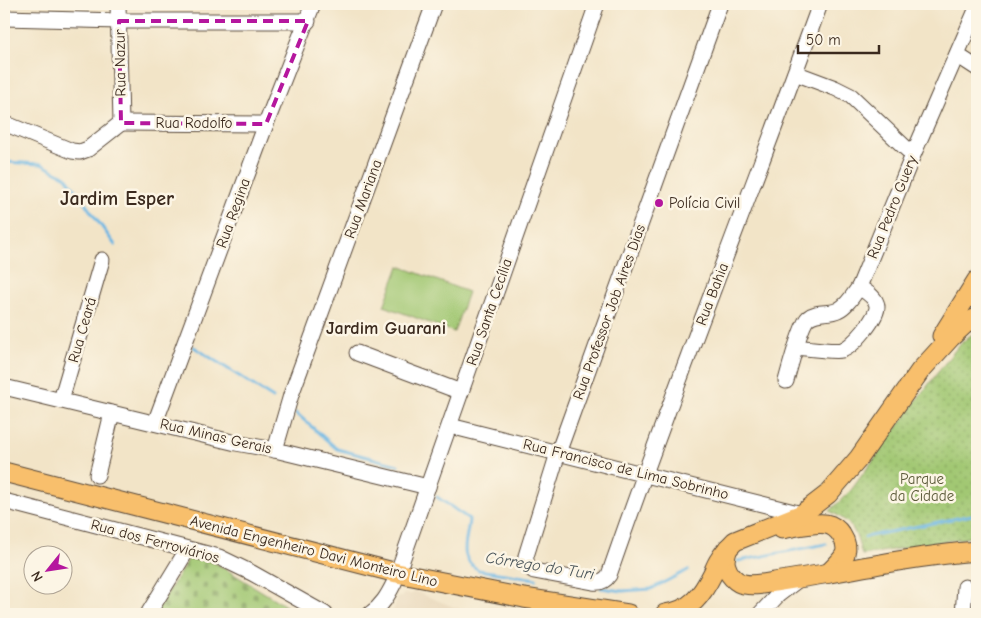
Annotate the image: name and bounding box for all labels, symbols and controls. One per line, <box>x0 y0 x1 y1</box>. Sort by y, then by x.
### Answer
scale bar <box>798 22 880 54</box>
street label: Rua Nazur <box>110 29 130 97</box>
text: 50 m <box>806 31 841 49</box>
street label: Rua Rodolfo <box>155 114 233 132</box>
street label: Rua Pedro Guery <box>863 152 921 261</box>
street label: Rua Mariana <box>340 157 386 241</box>
street label: Rua Regina <box>212 176 254 250</box>
district label: Jardim Esper <box>60 187 174 210</box>
place label: Polícia Civil <box>669 194 740 212</box>
marker: Polícia Civil <box>653 197 665 209</box>
street label: Rua Professor Job Aires Dias <box>569 222 649 402</box>
street label: Rua Santa Cecília <box>462 256 516 368</box>
street label: Rua Bahia <box>692 260 732 328</box>
street label: Rua Ceará <box>64 295 100 365</box>
district label: Jardim Guarani <box>326 318 446 339</box>
street label: Rua Minas Gerais <box>158 414 274 458</box>
street label: Rua Francisco de Lima Sobrinho <box>521 435 731 503</box>
park label: Parque da Cidade <box>890 470 955 505</box>
street label: Avenida Engenheiro Davi Monteiro Lino <box>188 511 440 591</box>
street label: Rua dos Ferroviários <box>89 515 221 567</box>
north arrow <box>22 546 72 596</box>
water label: Córrego do Turi <box>484 549 596 584</box>
text: N <box>28 568 47 584</box>

